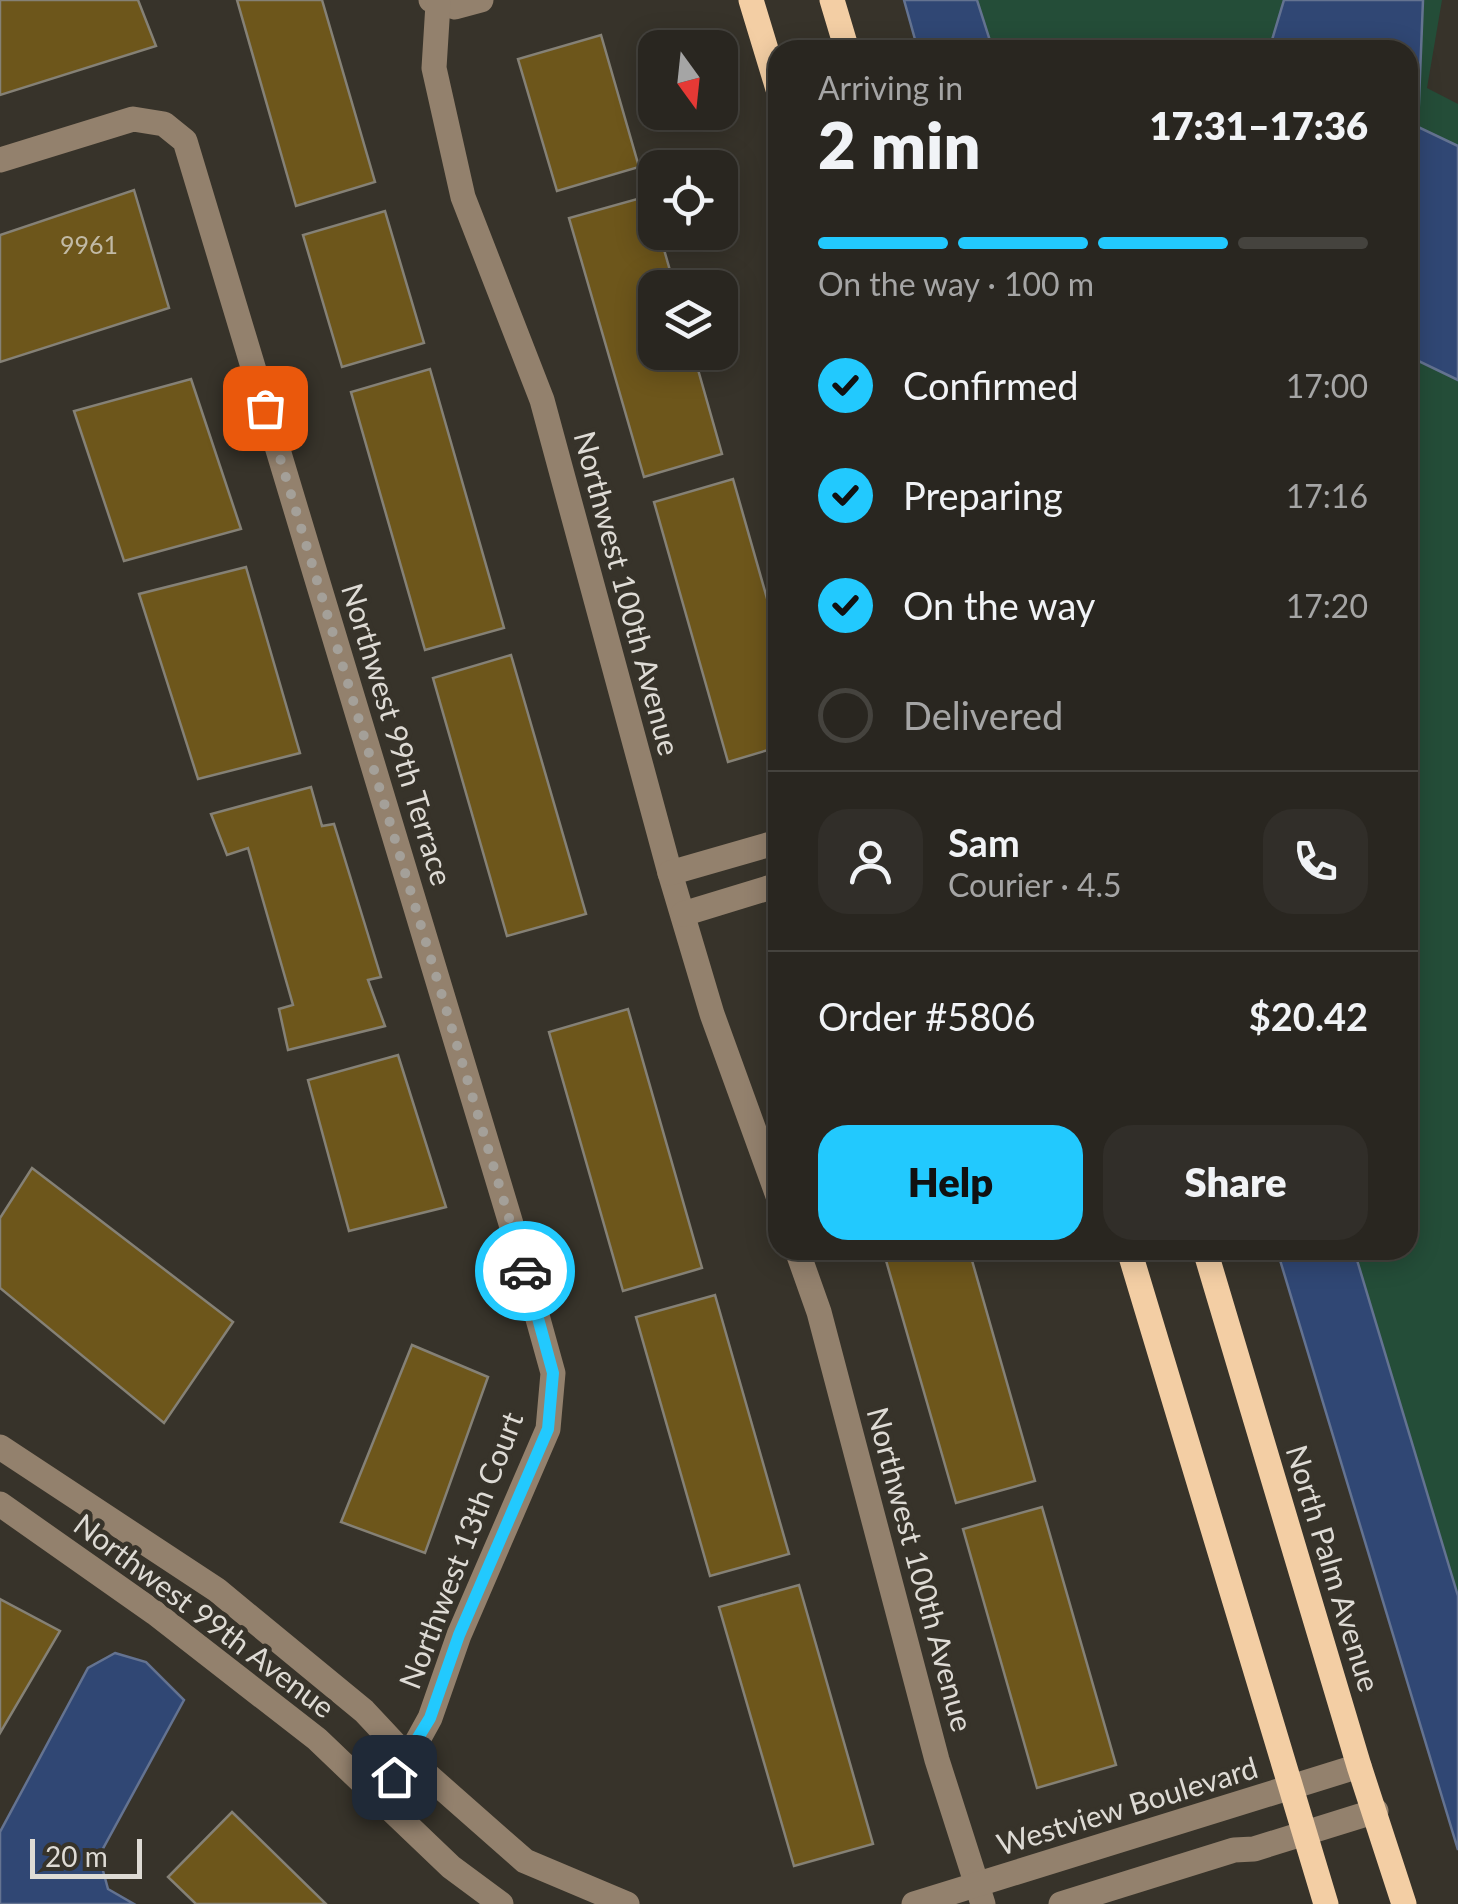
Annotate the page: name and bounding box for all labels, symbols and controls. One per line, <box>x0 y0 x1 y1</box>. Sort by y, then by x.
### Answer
north arrow <box>638 30 738 130</box>
map controls <box>638 30 738 370</box>
text: Arriving in <box>818 68 963 107</box>
text: 17:31–17:36 <box>1149 102 1368 148</box>
text: 2 min <box>818 105 980 183</box>
button: locate <box>638 150 738 250</box>
house number: 9961 <box>60 229 118 259</box>
text: On the way · 100 m <box>818 264 1094 303</box>
button: layers <box>638 270 738 370</box>
icon: check <box>818 358 873 413</box>
text: Confirmed <box>903 362 1079 408</box>
pin <box>223 366 308 451</box>
text: 17:00 <box>1286 366 1368 405</box>
icon: bag <box>238 381 293 436</box>
street label: Northwest 100th Avenue <box>567 427 689 759</box>
icon: check <box>818 468 873 523</box>
text: Preparing <box>903 472 1063 518</box>
text: 17:16 <box>1286 476 1368 515</box>
icon: check <box>818 578 873 633</box>
street label: Northwest 99th Terrace <box>335 579 461 889</box>
text: On the way <box>903 582 1095 628</box>
text: 17:20 <box>1286 586 1368 625</box>
text: Delivered <box>903 692 1063 738</box>
button: person <box>818 809 923 914</box>
button: phone <box>1263 809 1368 914</box>
text: Sam <box>948 819 1020 865</box>
text: Courier · 4.5 <box>948 865 1122 904</box>
text: Order #5806 <box>818 993 1035 1039</box>
text: $20.42 <box>1249 993 1368 1039</box>
button: Help <box>818 1125 1083 1240</box>
button: Share <box>1103 1125 1368 1240</box>
courier <box>475 1221 575 1321</box>
icon: car <box>498 1244 553 1299</box>
street label: Northwest 100th Avenue <box>860 1403 982 1735</box>
street label: Northwest 13th Court <box>391 1406 529 1693</box>
street label: North Palm Avenue <box>1279 1440 1389 1696</box>
street label: Northwest 99th Avenue <box>68 1505 342 1725</box>
pin <box>352 1735 437 1820</box>
street label: Westview Boulevard <box>992 1748 1262 1862</box>
icon: home <box>367 1750 422 1805</box>
scale bar <box>30 1834 142 1878</box>
text: 20 m <box>45 1839 108 1873</box>

